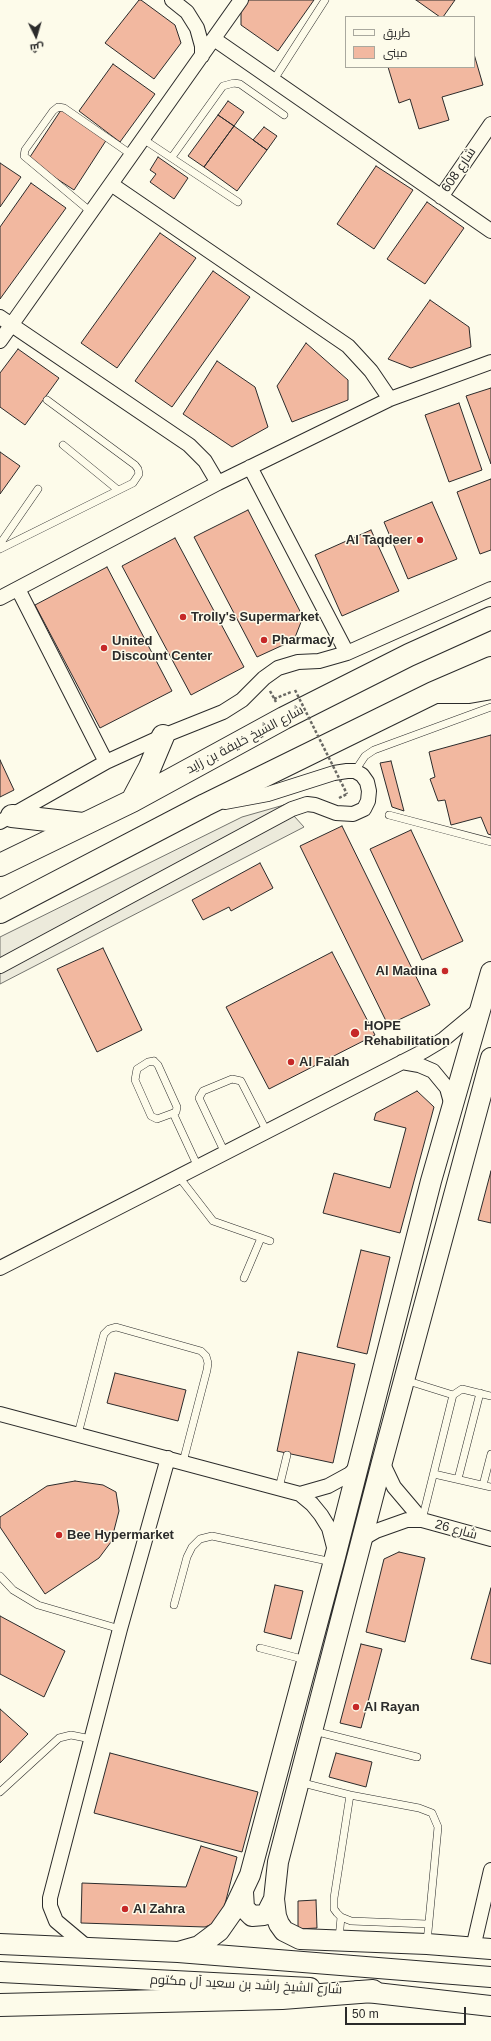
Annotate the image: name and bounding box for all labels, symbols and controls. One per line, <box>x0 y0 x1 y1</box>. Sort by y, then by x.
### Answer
north arrow <box>16 16 56 56</box>
legend <box>345 16 475 68</box>
text: طريق <box>383 26 410 40</box>
text: ش <box>29 41 45 55</box>
text: مبنى <box>383 46 408 60</box>
street label: شارع 608 <box>438 145 480 195</box>
place label: Al Taqdeer <box>346 532 412 548</box>
marker: Al Taqdeer <box>415 535 425 545</box>
place label: Trolly's Supermarket <box>191 609 319 625</box>
marker: Trolly's Supermarket <box>178 612 188 622</box>
place label: Pharmacy <box>272 632 334 648</box>
place label: United Discount Center <box>112 633 212 664</box>
marker: Pharmacy <box>259 635 269 645</box>
marker: United Discount Center <box>99 643 109 653</box>
street label: شارع الشيخ خليفة بن زايد <box>184 702 306 778</box>
place label: Al Madina <box>376 963 437 979</box>
marker: Al Madina <box>440 966 450 976</box>
place label: HOPE Rehabilitation <box>364 1018 450 1049</box>
marker: HOPE Rehabilitation <box>349 1027 361 1039</box>
place label: Al Falah <box>299 1054 350 1070</box>
marker: Al Falah <box>286 1057 296 1067</box>
street label: شارع 26 <box>433 1517 479 1543</box>
place label: Bee Hypermarket <box>67 1527 174 1543</box>
marker: Bee Hypermarket <box>54 1530 64 1540</box>
place label: Al Rayan <box>364 1699 420 1715</box>
marker: Al Rayan <box>351 1702 361 1712</box>
place label: Al Zahra <box>133 1901 185 1917</box>
marker: Al Zahra <box>120 1904 130 1914</box>
street label: شارع الشيخ راشد بن سعيد آل مكتوم <box>149 1972 343 1998</box>
scale bar <box>347 1999 468 2025</box>
text: 50 m <box>352 2007 379 2021</box>

